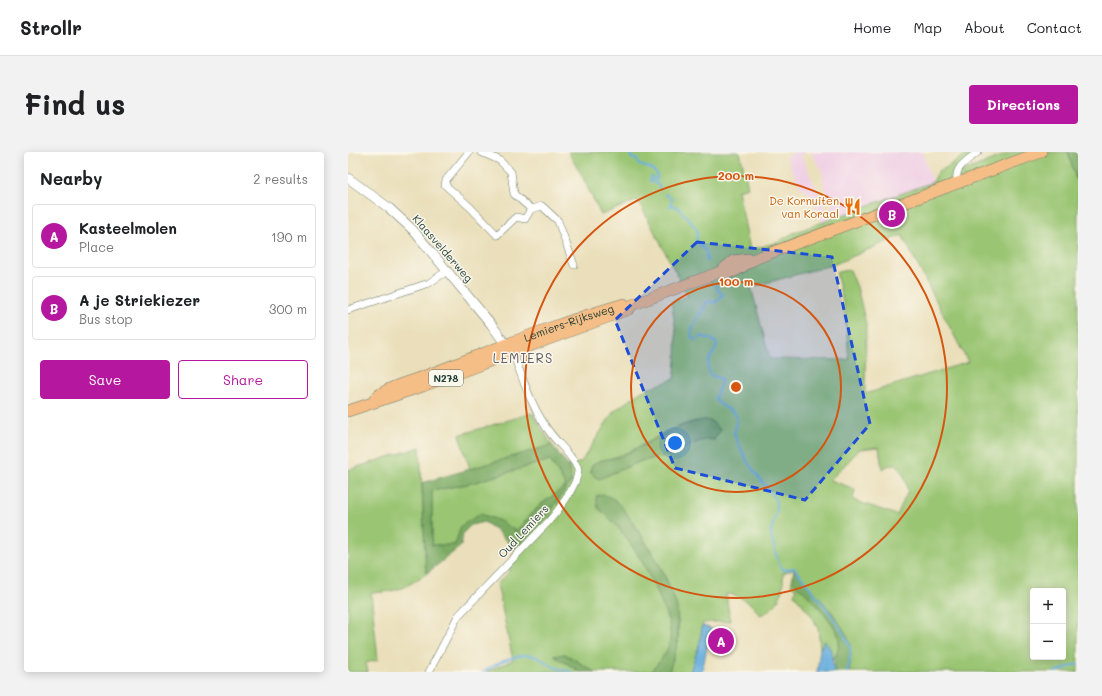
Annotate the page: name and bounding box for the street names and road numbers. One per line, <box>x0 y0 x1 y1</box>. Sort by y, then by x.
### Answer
street label: Klaasvelderweg <box>409 211 477 285</box>
street label: Lemiers-Rijksweg <box>521 300 615 345</box>
road number: N278 <box>429 370 463 386</box>
street label: Oud Lemiers <box>494 501 552 561</box>

